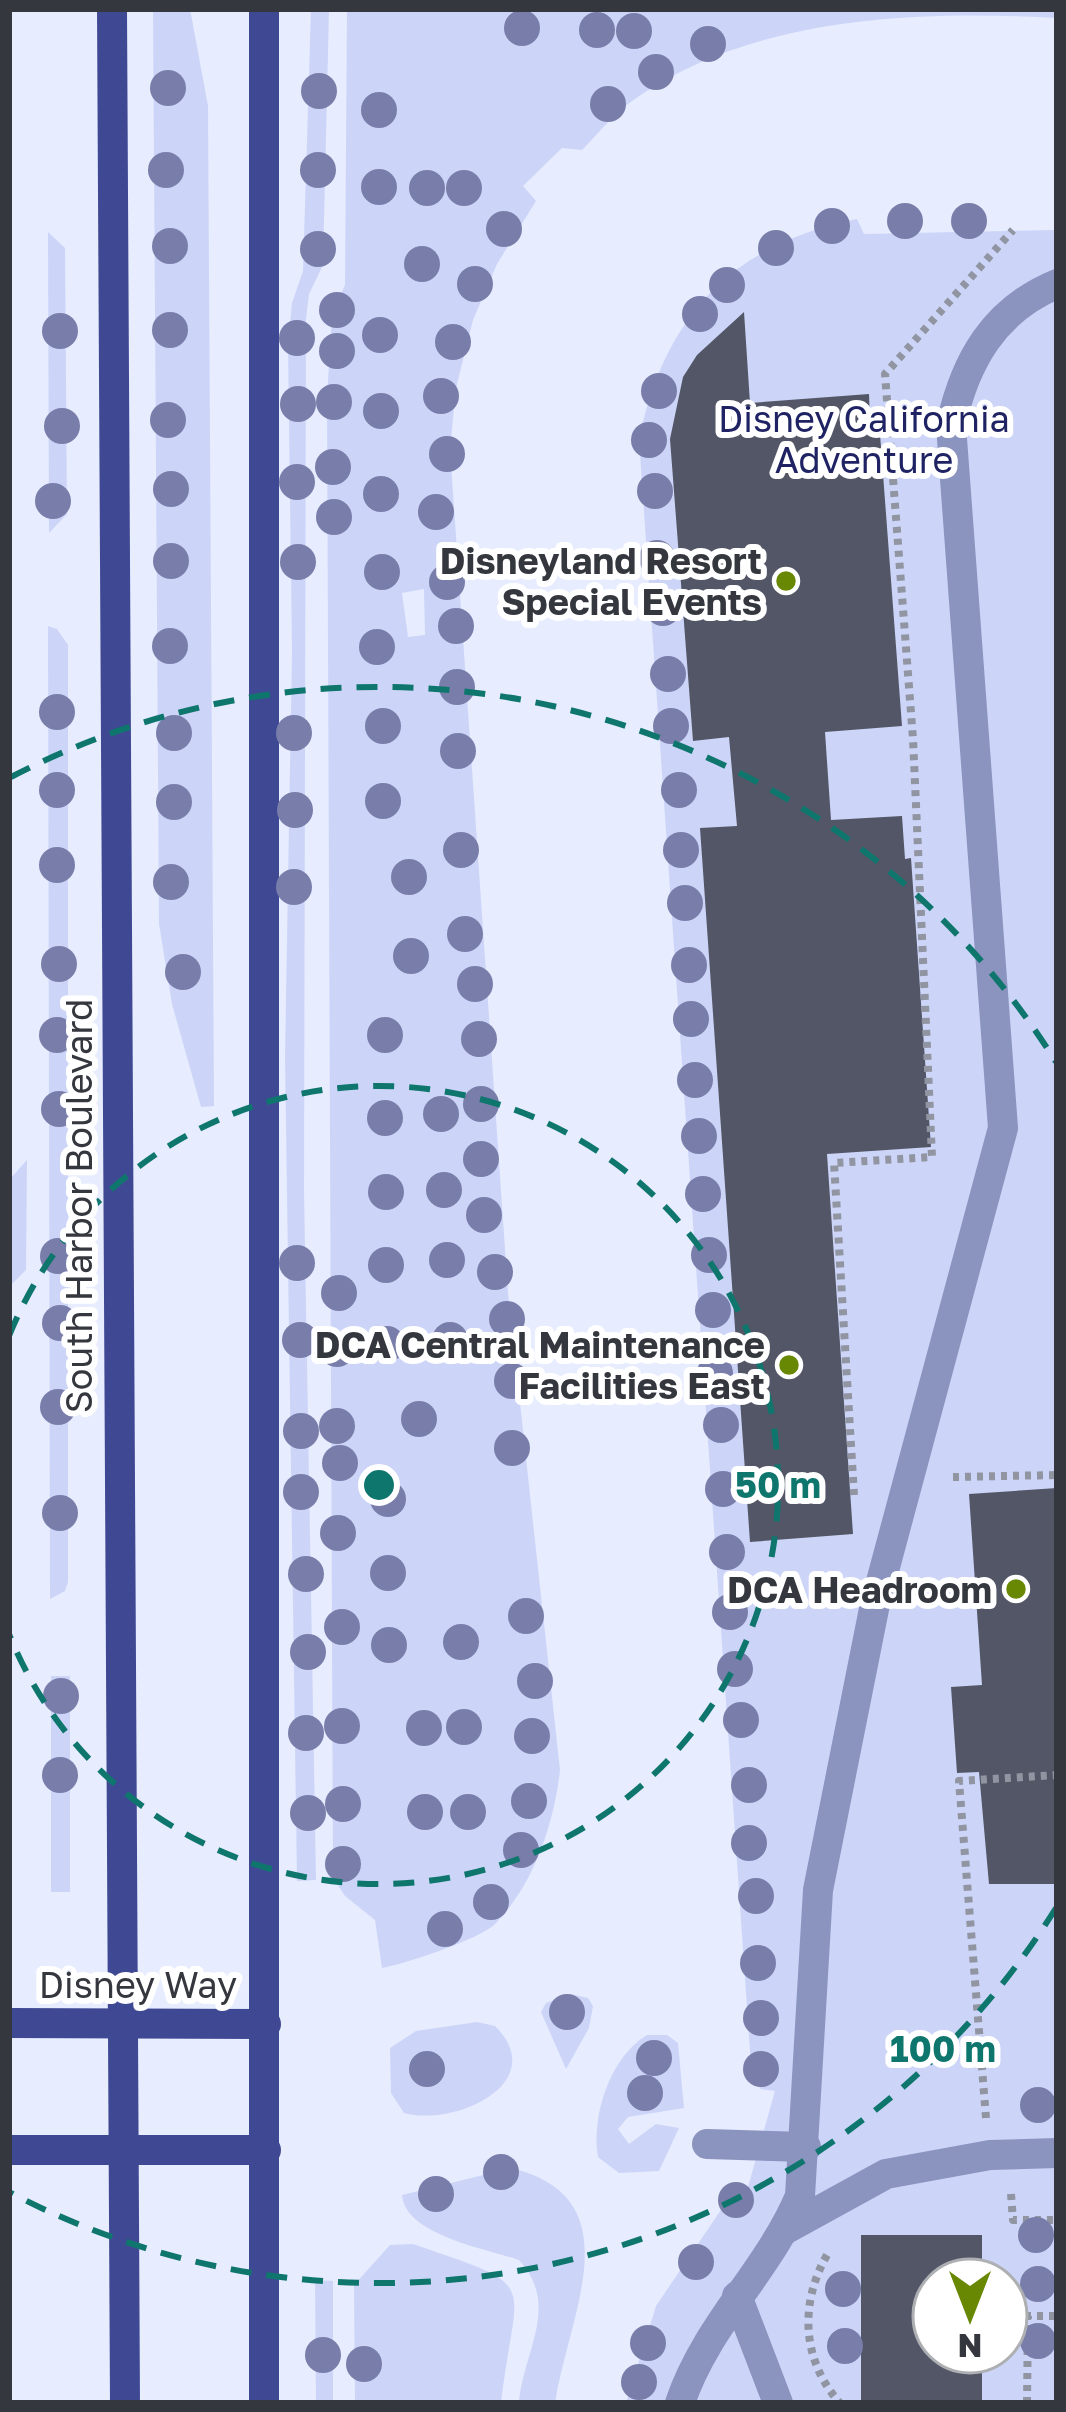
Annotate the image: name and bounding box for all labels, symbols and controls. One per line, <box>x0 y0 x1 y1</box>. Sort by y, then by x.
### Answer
park label: Disney California Adventure <box>718 397 1010 481</box>
place label: Disneyland Resort Special Events <box>440 539 762 623</box>
marker: Disneyland Resort Special Events <box>773 568 799 594</box>
street label: South Harbor Boulevard <box>57 999 100 1413</box>
place label: DCA Central Maintenance Facilities East <box>315 1323 765 1407</box>
marker: DCA Central Maintenance Facilities East <box>776 1352 802 1378</box>
text: 50 m <box>735 1463 821 1506</box>
centre of rings <box>358 1464 400 1506</box>
place label: DCA Headroom <box>727 1568 992 1611</box>
marker: DCA Headroom <box>1003 1576 1029 1602</box>
street label: Disney Way <box>39 1963 237 2006</box>
text: 100 m <box>890 2027 996 2070</box>
north arrow <box>910 2256 1030 2376</box>
text: N <box>957 2327 983 2366</box>

